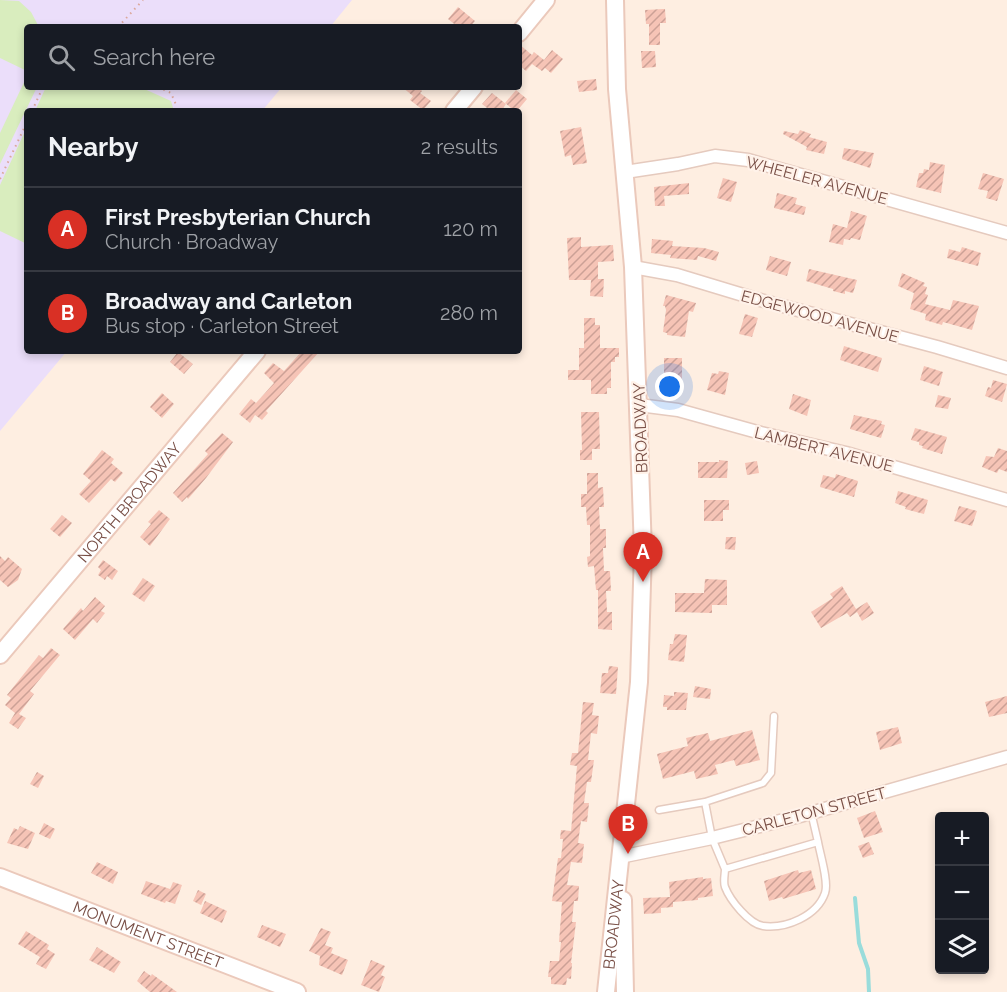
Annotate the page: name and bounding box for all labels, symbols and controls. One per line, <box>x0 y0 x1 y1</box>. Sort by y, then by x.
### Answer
search box <box>24 24 522 90</box>
icon: search <box>45 41 78 74</box>
text: Search here <box>93 44 215 70</box>
text: Nearby <box>48 132 138 162</box>
text: 2 results <box>421 135 498 159</box>
street label: WHEELER AVENUE <box>744 152 890 209</box>
text: First Presbyterian Church <box>105 204 371 230</box>
text: A <box>61 217 74 241</box>
text: 120 m <box>443 217 498 241</box>
text: Church · Broadway <box>105 230 278 254</box>
street label: EDGEWOOD AVENUE <box>739 286 901 347</box>
text: Broadway and Carleton <box>105 288 352 314</box>
text: B <box>61 301 74 325</box>
text: 280 m <box>440 301 498 325</box>
text: Bus stop · Carleton Street <box>105 314 339 338</box>
your location <box>655 372 684 401</box>
street label: BROADWAY <box>629 382 652 473</box>
street label: LAMBERT AVENUE <box>752 423 896 476</box>
street label: NORTH BROADWAY <box>74 438 186 566</box>
pin: A <box>624 532 662 582</box>
street label: CARLETON STREET <box>740 783 888 840</box>
pin: B <box>608 804 648 854</box>
map controls <box>935 812 989 974</box>
button: + <box>935 812 989 866</box>
button: − <box>935 866 989 920</box>
street label: BROADWAY <box>599 878 628 970</box>
street label: MONUMENT STREET <box>70 897 226 973</box>
button: layers <box>935 920 989 974</box>

